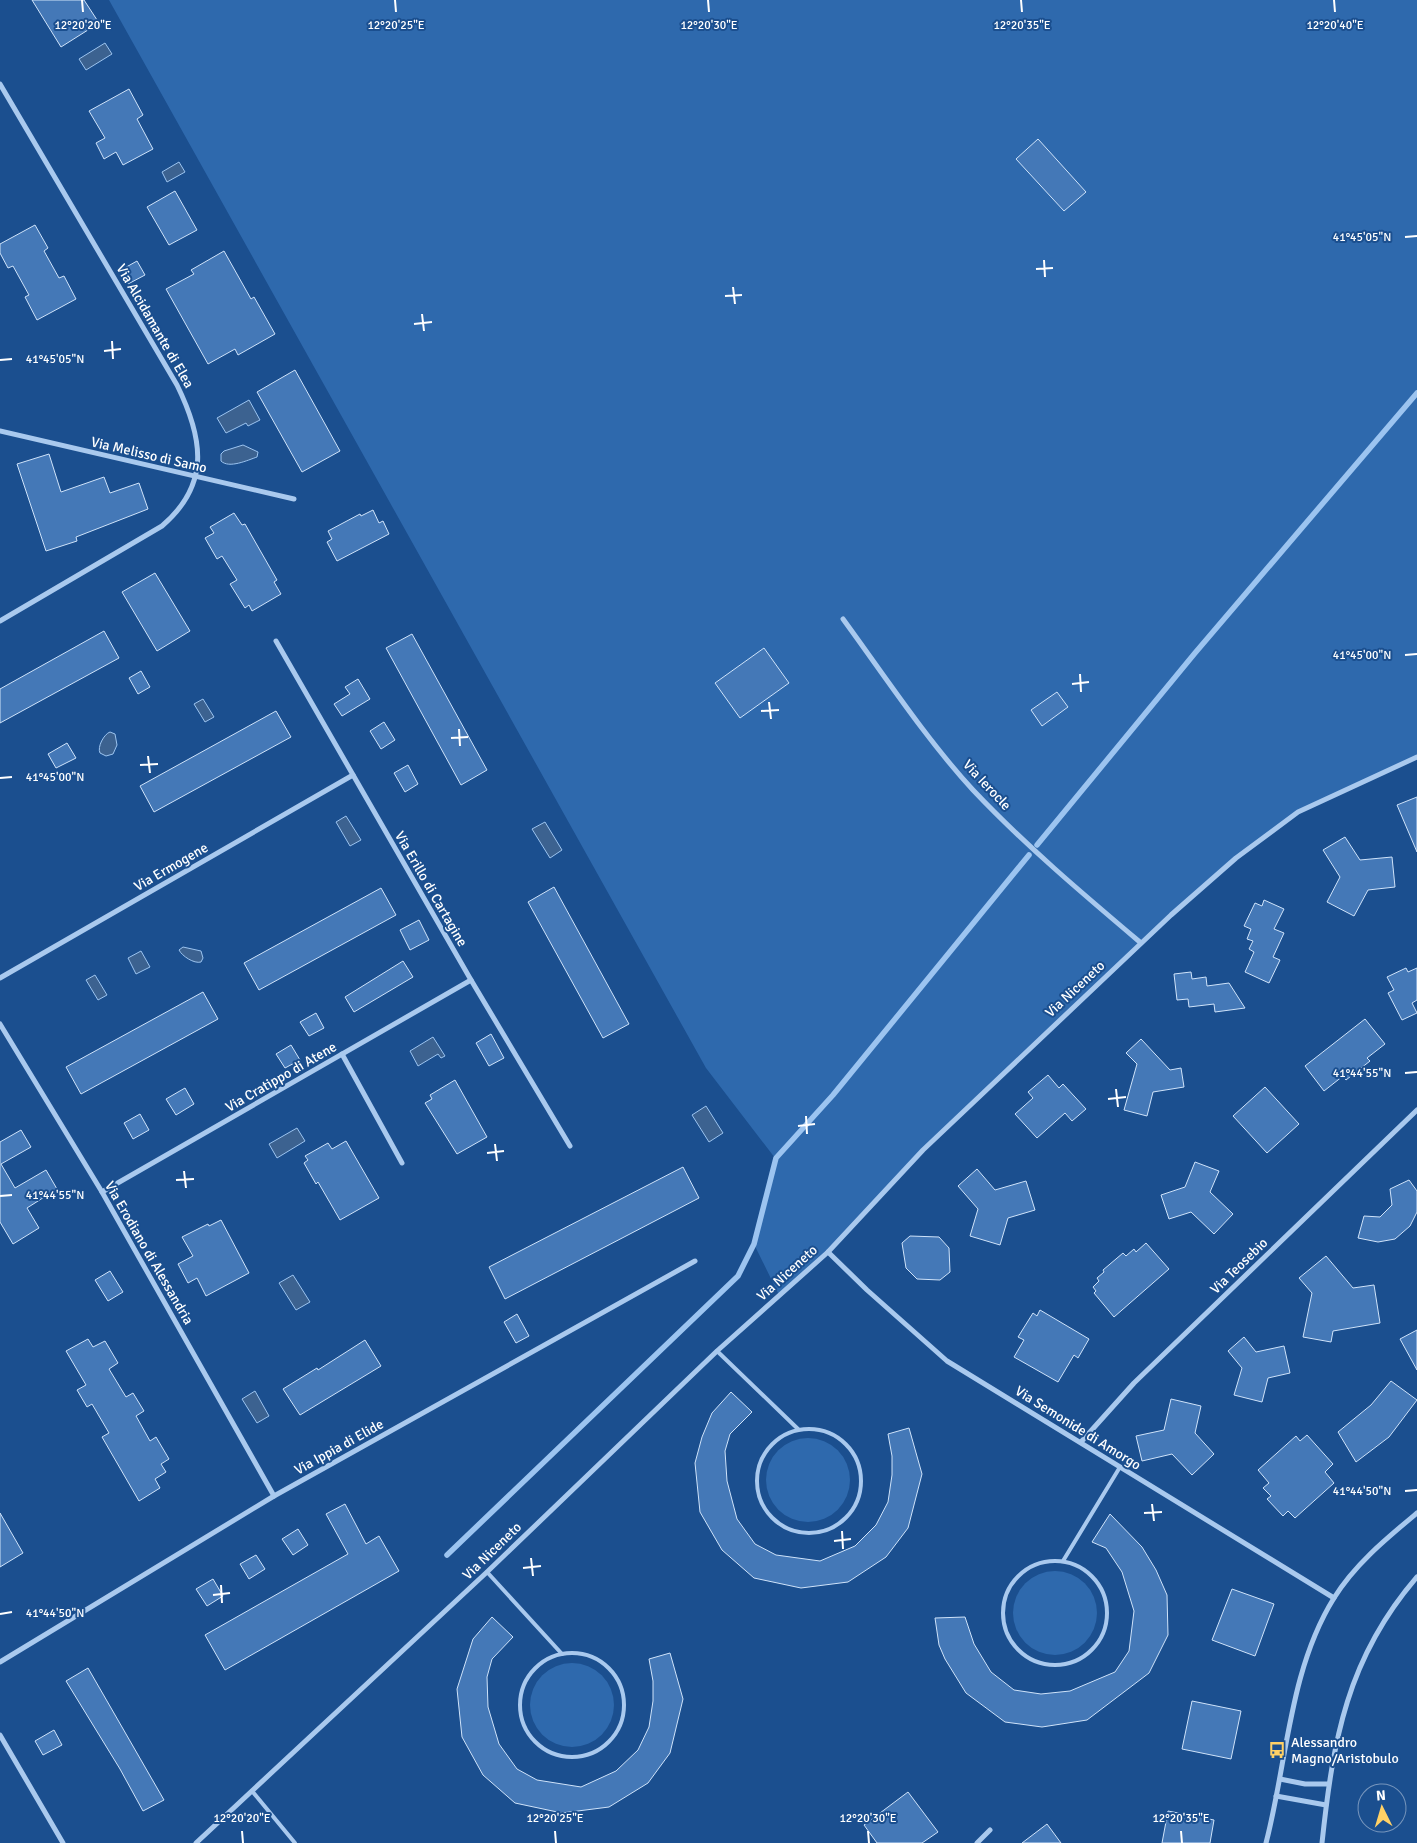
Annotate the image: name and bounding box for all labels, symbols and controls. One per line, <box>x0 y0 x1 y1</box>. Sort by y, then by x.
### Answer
text: 12°20'20"E <box>54 18 112 33</box>
text: 12°20'25"E <box>367 18 425 33</box>
text: 12°20'30"E <box>680 18 738 33</box>
text: 12°20'35"E <box>993 18 1051 33</box>
text: 12°20'40"E <box>1306 18 1364 33</box>
text: 41°45'05"N <box>1333 230 1391 245</box>
street label: Via Alcidamante di Elea <box>113 261 197 391</box>
text: 41°45'05"N <box>26 352 84 367</box>
street label: Via Melisso di Samo <box>89 433 209 477</box>
text: 41°45'00"N <box>1333 648 1391 663</box>
street label: Via Ierocle <box>959 756 1015 814</box>
text: 41°45'00"N <box>26 770 84 785</box>
street label: Via Erillo di Cartagine <box>391 828 471 950</box>
street label: Via Ermogene <box>131 839 211 895</box>
street label: Via Niceneto <box>1042 957 1108 1021</box>
street label: Via Cratippo di Atene <box>222 1038 340 1116</box>
text: 41°44'55"N <box>1333 1066 1391 1081</box>
street label: Via Erodiano di Alessandria <box>101 1178 197 1328</box>
text: 41°44'55"N <box>26 1188 84 1203</box>
street label: Via Teosebio <box>1207 1234 1271 1298</box>
street label: Via Niceneto <box>753 1241 821 1305</box>
street label: Via Semonide di Amorgo <box>1012 1382 1144 1474</box>
street label: Via Ippia di Elide <box>291 1415 387 1479</box>
text: 41°44'50"N <box>1333 1484 1391 1499</box>
street label: Via Niceneto <box>459 1519 525 1583</box>
text: 41°44'50"N <box>26 1606 84 1621</box>
place label: Alessandro Magno/Aristobulo <box>1291 1734 1399 1767</box>
bus stop icon: Alessandro Magno/Aristobulo <box>1267 1740 1287 1760</box>
north arrow <box>1357 1783 1407 1833</box>
text: N <box>1375 1787 1387 1804</box>
text: 12°20'20"E <box>213 1811 271 1826</box>
text: 12°20'25"E <box>526 1811 584 1826</box>
text: 12°20'30"E <box>839 1811 897 1826</box>
text: 12°20'35"E <box>1152 1811 1210 1826</box>

